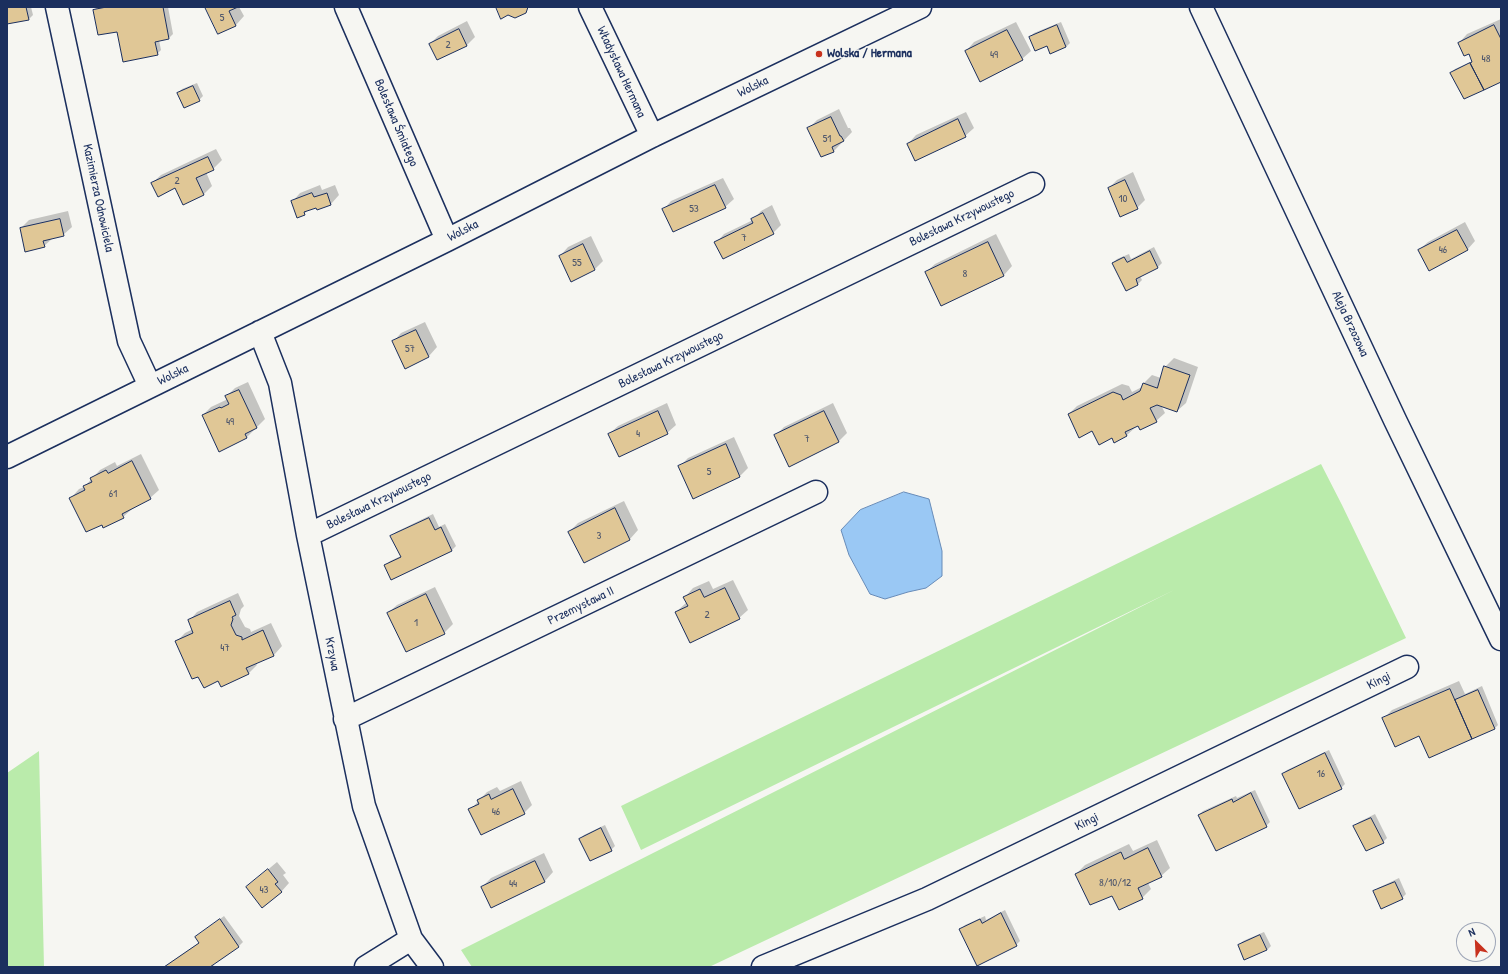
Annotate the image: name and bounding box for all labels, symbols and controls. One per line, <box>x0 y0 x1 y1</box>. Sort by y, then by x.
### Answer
house number: 5 <box>220 11 224 25</box>
street label: Władysława Hermana <box>593 24 649 120</box>
house number: 2 <box>445 38 451 52</box>
place label: Wolska / Hermana <box>827 46 912 62</box>
house number: 49 <box>990 48 998 62</box>
marker: Wolska / Hermana <box>814 49 824 59</box>
house number: 48 <box>1482 52 1490 66</box>
street label: Wolska <box>735 73 771 101</box>
street label: Bolesława Śmiałego <box>371 77 421 169</box>
house number: 51 <box>823 132 831 146</box>
street label: Kazimierza Odnowiciela <box>79 143 117 253</box>
house number: 2 <box>174 174 180 188</box>
street label: Bolesława Krzywoustego <box>907 186 1017 250</box>
house number: 10 <box>1119 192 1127 206</box>
house number: 53 <box>689 202 699 216</box>
street label: Wolska <box>445 217 481 245</box>
house number: 7 <box>741 231 747 245</box>
house number: 46 <box>1439 243 1447 257</box>
house number: 55 <box>572 256 582 270</box>
house number: 8 <box>963 267 967 281</box>
street label: Aleja Brzozowa <box>1328 289 1372 359</box>
street label: Bolesława Krzywoustego <box>616 328 726 392</box>
house number: 57 <box>405 342 415 356</box>
street label: Wolska <box>155 361 191 389</box>
house number: 49 <box>226 415 234 429</box>
house number: 4 <box>636 427 640 441</box>
house number: 7 <box>804 432 810 446</box>
house number: 5 <box>707 465 711 479</box>
street label: Bolesława Krzywoustego <box>324 469 434 533</box>
house number: 61 <box>109 487 117 501</box>
house number: 3 <box>597 529 601 543</box>
street label: Przemysława II <box>545 583 617 629</box>
house number: 2 <box>704 608 710 622</box>
house number: 1 <box>414 616 418 630</box>
street label: Krzywa <box>321 636 343 672</box>
house number: 47 <box>220 641 230 655</box>
street label: Kingi <box>1365 669 1393 693</box>
house number: 16 <box>1317 767 1325 781</box>
house number: 46 <box>492 805 500 819</box>
street label: Kingi <box>1073 810 1101 834</box>
house number: 8/10/12 <box>1099 876 1131 890</box>
house number: 44 <box>509 877 517 891</box>
house number: 43 <box>259 883 269 897</box>
north arrow <box>1456 922 1496 962</box>
text: N <box>1466 924 1477 940</box>

